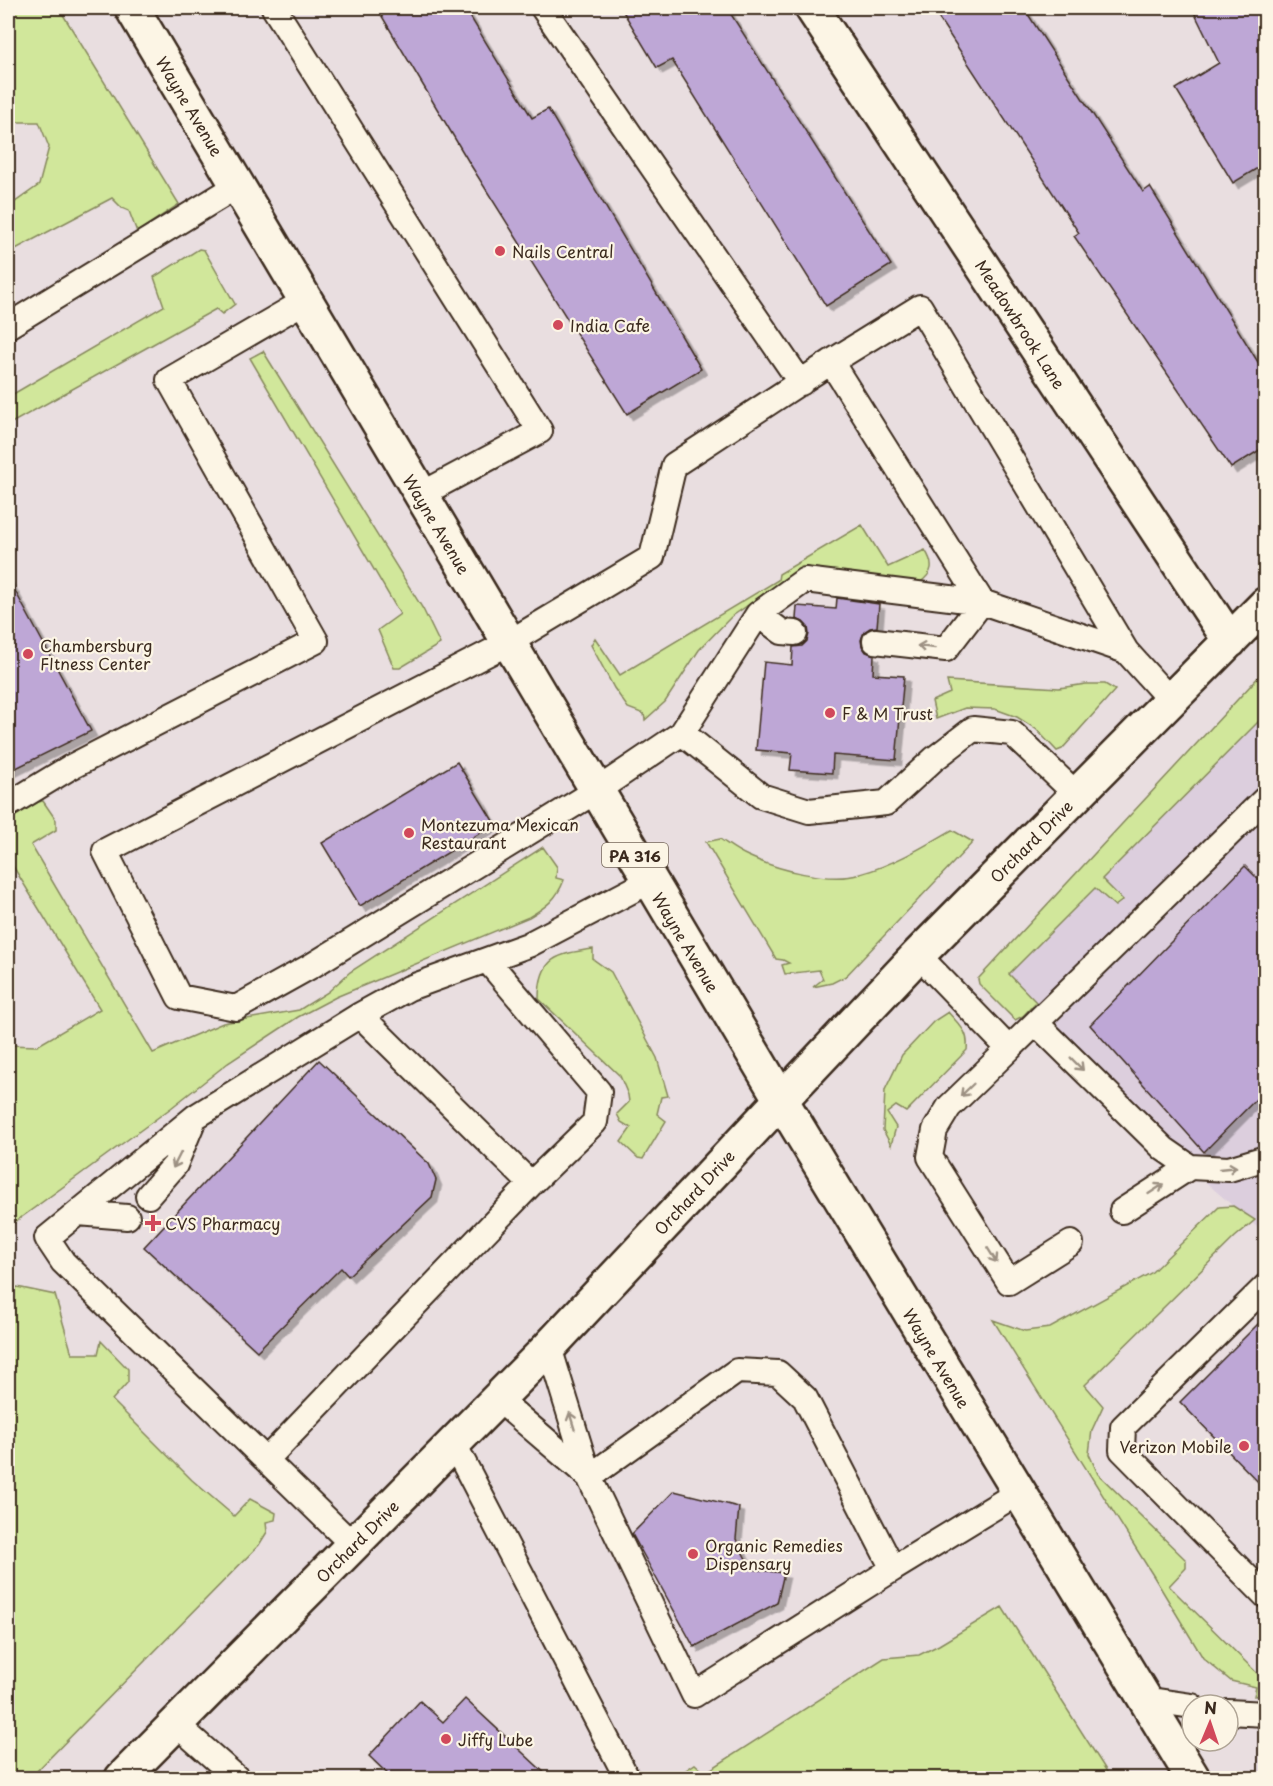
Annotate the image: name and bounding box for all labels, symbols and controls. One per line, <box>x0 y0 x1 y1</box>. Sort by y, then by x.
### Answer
street label: Wayne Avenue <box>151 52 229 161</box>
place label: Nails Central <box>512 239 614 263</box>
marker: Nails Central <box>493 244 507 258</box>
street label: Meadowbrook Lane <box>970 255 1072 393</box>
place label: India Cafe <box>570 313 650 337</box>
marker: India Cafe <box>551 318 565 332</box>
street label: Wayne Avenue <box>398 470 476 579</box>
place label: Chambersburg FItness Center <box>40 633 153 675</box>
one-way arrow <box>917 641 937 652</box>
marker: Chambersburg FItness Center <box>21 647 35 661</box>
place label: F & M Trust <box>842 701 933 725</box>
marker: F & M Trust <box>823 706 837 720</box>
street label: Orchard Drive <box>984 794 1078 888</box>
place label: Montezuma Mexican Restaurant <box>421 812 579 854</box>
marker: Montezuma Mexican Restaurant <box>402 826 416 840</box>
road number: PA 316 <box>602 843 668 867</box>
street label: Wayne Avenue <box>647 888 725 997</box>
one-way arrow <box>1070 1056 1085 1071</box>
one-way arrow <box>960 1082 975 1097</box>
street label: Orchard Drive <box>648 1144 740 1240</box>
one-way arrow <box>170 1151 182 1169</box>
one-way arrow <box>1218 1162 1237 1173</box>
one-way arrow <box>1147 1183 1164 1195</box>
place label: CVS Pharmacy <box>165 1211 280 1235</box>
marker: CVS Pharmacy <box>146 1216 160 1230</box>
one-way arrow <box>987 1246 999 1263</box>
street label: Wayne Avenue <box>898 1304 976 1413</box>
one-way arrow <box>566 1412 577 1431</box>
place label: Verizon Mobile <box>1119 1434 1232 1458</box>
marker: Verizon Mobile <box>1237 1439 1251 1453</box>
street label: Orchard Drive <box>310 1494 404 1588</box>
place label: Organic Remedies Dispensary <box>705 1533 843 1575</box>
marker: Organic Remedies Dispensary <box>686 1547 700 1561</box>
north arrow <box>1180 1693 1240 1753</box>
text: N <box>1204 1695 1217 1719</box>
place label: Jiffy Lube <box>458 1727 534 1751</box>
marker: Jiffy Lube <box>439 1732 453 1746</box>

